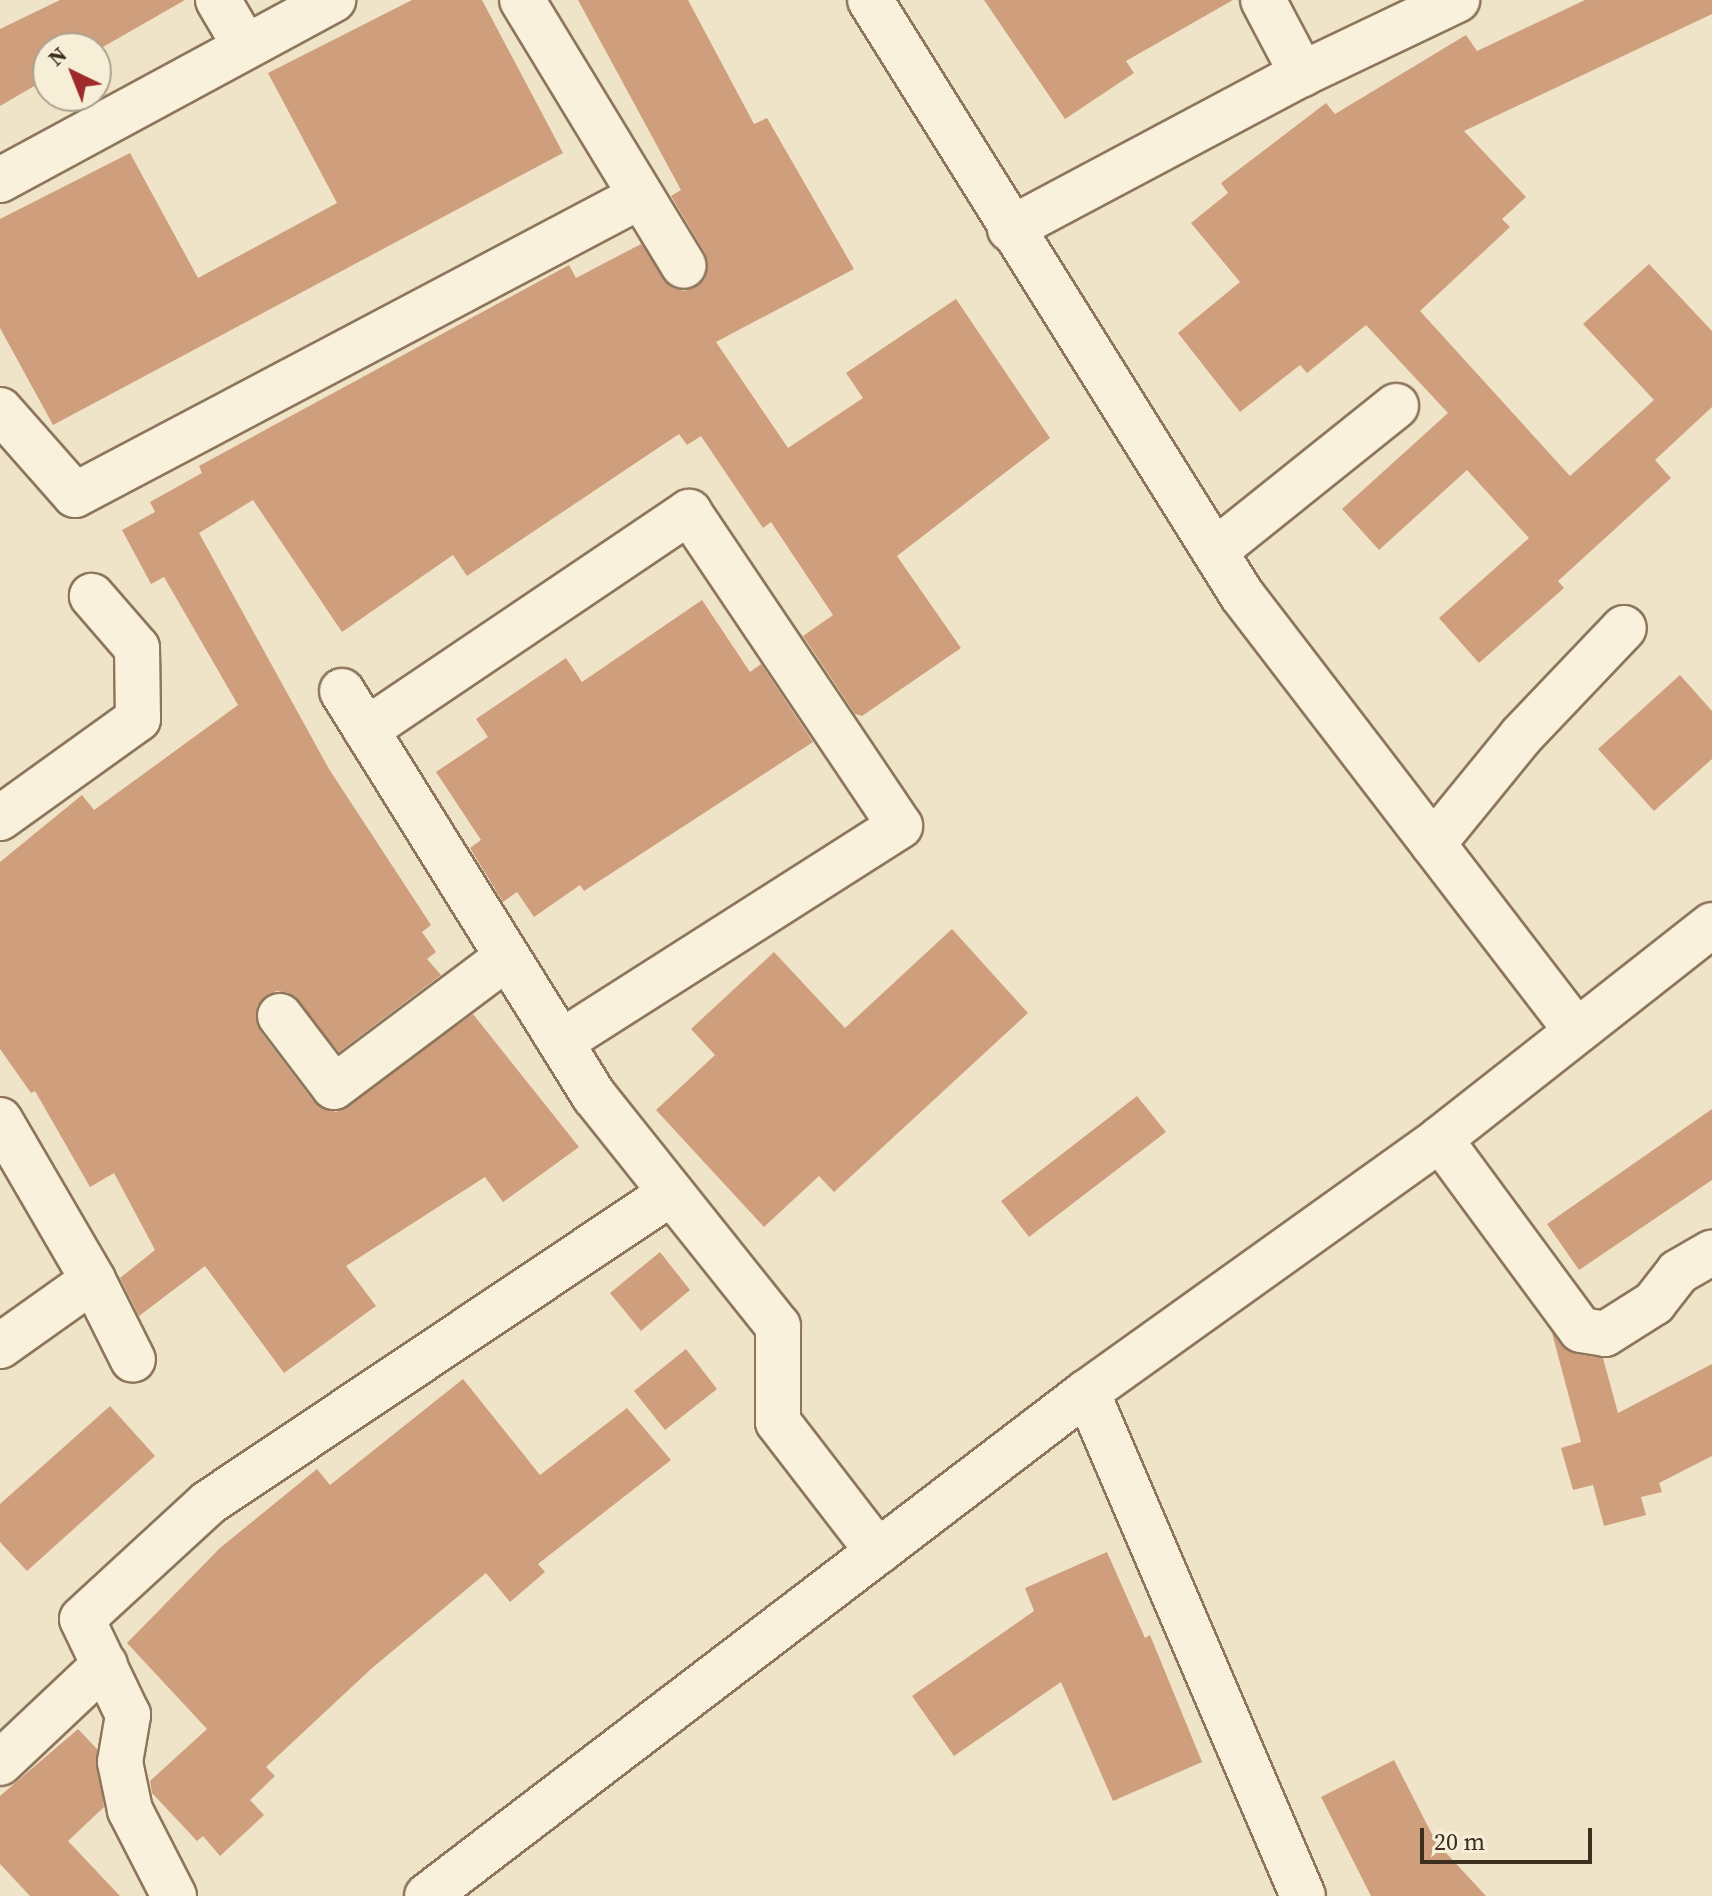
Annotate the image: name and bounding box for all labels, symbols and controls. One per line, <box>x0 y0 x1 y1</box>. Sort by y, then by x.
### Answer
north arrow <box>32 32 112 112</box>
text: N <box>41 39 73 72</box>
scale bar <box>1424 1812 1596 1862</box>
text: 20 m <box>1434 1825 1485 1858</box>

